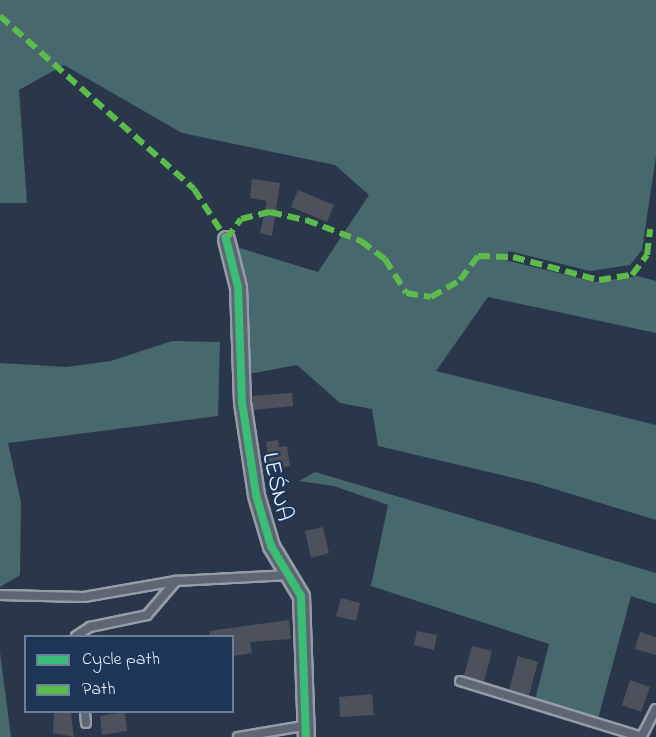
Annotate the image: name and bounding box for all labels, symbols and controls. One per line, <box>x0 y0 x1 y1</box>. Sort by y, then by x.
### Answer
street label: LEŚNA <box>254 450 298 524</box>
legend <box>24 635 234 713</box>
text: Cycle path <box>82 647 160 673</box>
text: Path <box>82 677 116 703</box>

